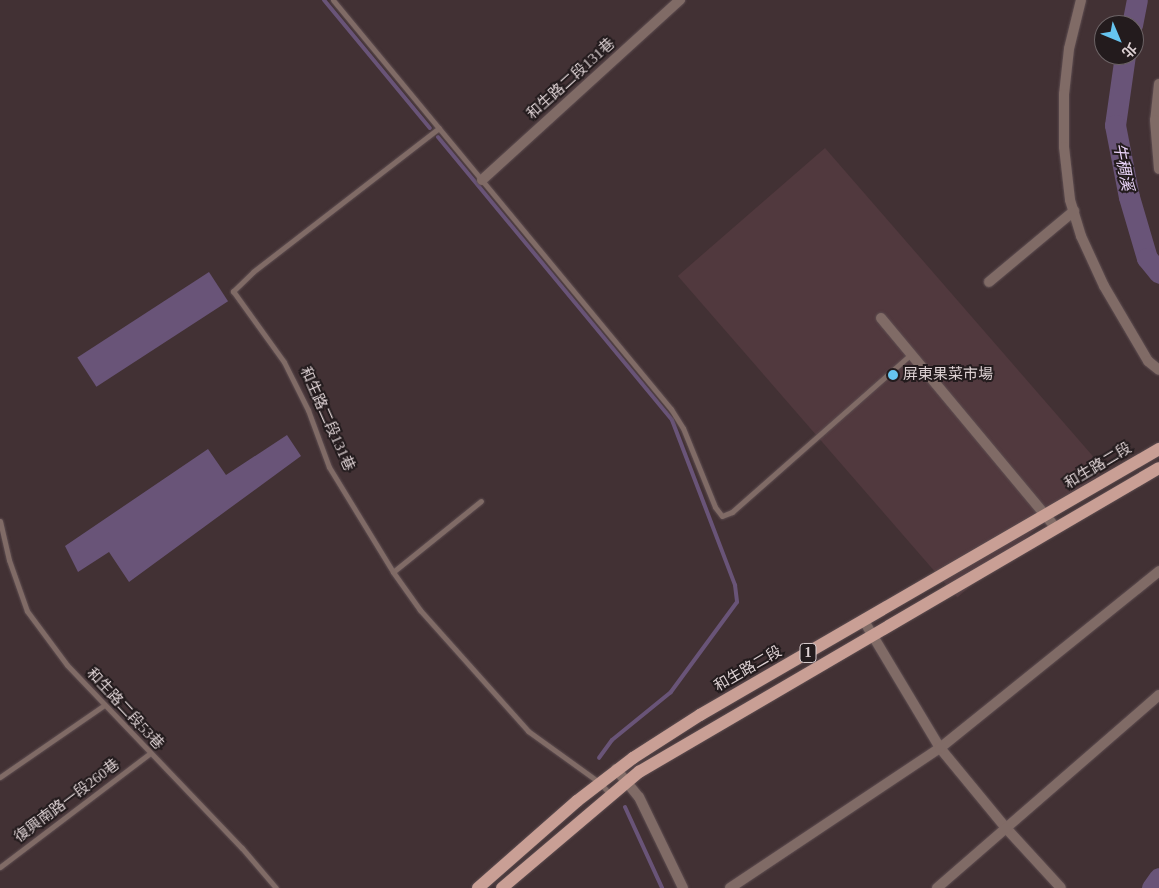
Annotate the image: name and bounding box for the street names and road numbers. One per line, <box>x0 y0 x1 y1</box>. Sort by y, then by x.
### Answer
street label: 和生路二段131巷 <box>523 35 619 123</box>
street label: 和生路二段131巷 <box>296 364 358 474</box>
street label: 和生路二段 <box>1061 439 1135 493</box>
road number: 1 <box>799 641 817 664</box>
street label: 和生路二段 <box>711 642 785 696</box>
street label: 和生路二段53巷 <box>83 664 167 754</box>
street label: 復興南路一段260巷 <box>11 755 123 847</box>

